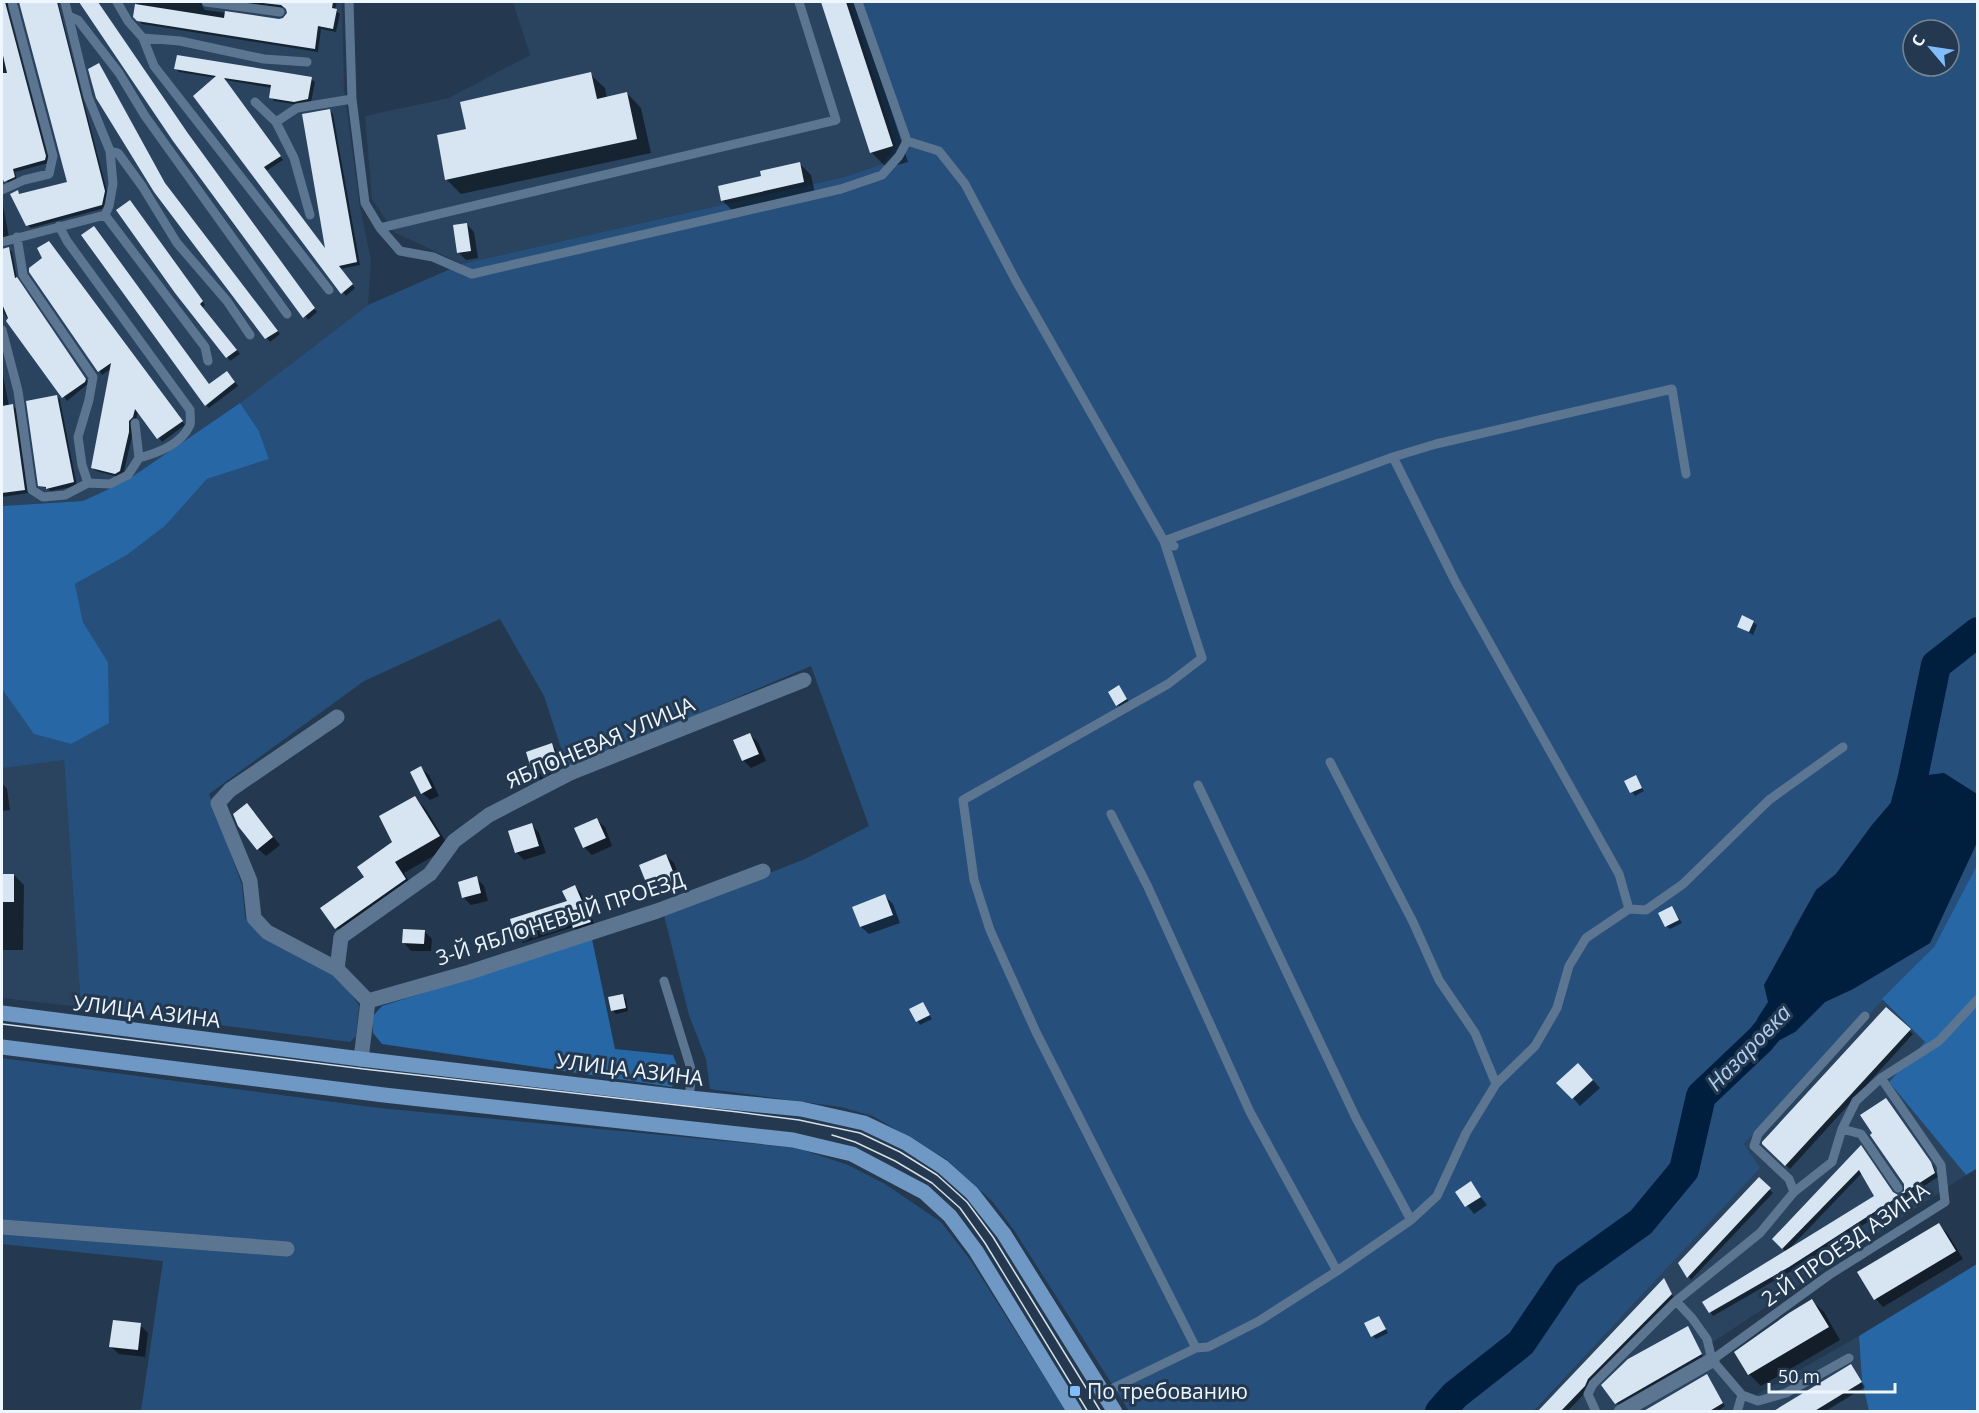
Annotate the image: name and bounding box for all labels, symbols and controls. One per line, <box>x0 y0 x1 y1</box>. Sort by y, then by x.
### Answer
north arrow <box>1901 18 1961 78</box>
text: С <box>1906 31 1930 51</box>
street label: ЯБЛОНЕВАЯ УЛИЦА <box>501 689 699 794</box>
street label: 3-Й ЯБЛОНЕВЫЙ ПРОЕЗД <box>432 865 688 971</box>
street label: УЛИЦА АЗИНА <box>72 988 223 1034</box>
water label: Назаровка <box>1699 997 1797 1097</box>
street label: УЛИЦА АЗИНА <box>555 1046 706 1092</box>
street label: 2-Й ПРОЕЗД АЗИНА <box>1756 1175 1935 1312</box>
scale bar <box>1769 1356 1895 1394</box>
text: 50 m <box>1778 1364 1820 1388</box>
place label: По требованию <box>1087 1377 1248 1405</box>
marker: По требованию <box>1068 1384 1082 1398</box>

